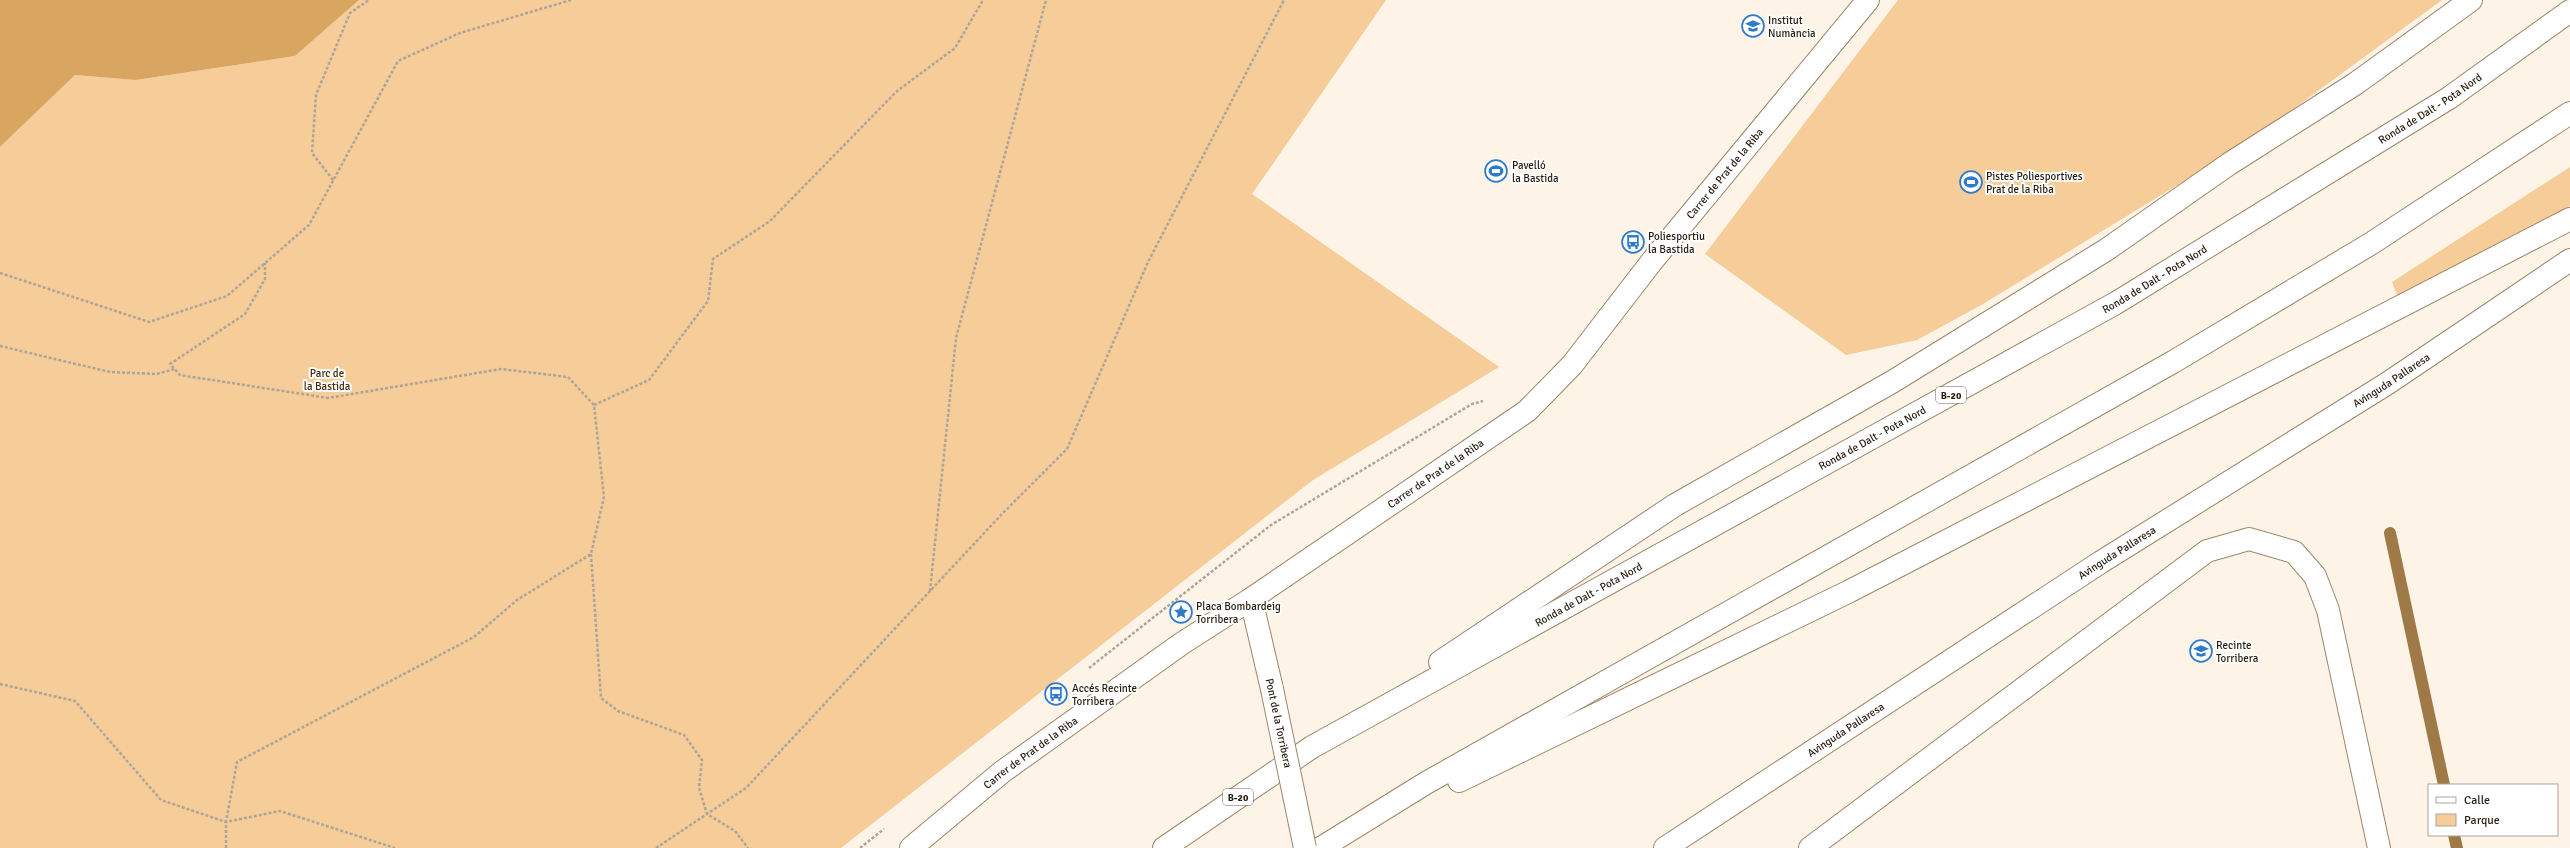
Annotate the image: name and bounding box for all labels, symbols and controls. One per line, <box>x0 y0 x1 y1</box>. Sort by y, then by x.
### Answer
school or university icon: Institut Numància <box>1740 13 1766 39</box>
place label: Institut Numància <box>1768 14 1816 40</box>
street label: Ronda de Dalt - Pota Nord <box>2376 71 2485 147</box>
street label: Carrer de Prat de la Riba <box>1684 126 1766 222</box>
sports icon: Pavelló la Bastida <box>1483 158 1509 184</box>
place label: Pavelló la Bastida <box>1512 159 1559 185</box>
sports icon: Pistes Poliesportives Prat de la Riba <box>1958 169 1984 195</box>
place label: Pistes Poliesportives Prat de la Riba <box>1986 170 2083 196</box>
bus stop icon: Poliesportiu la Bastida <box>1620 229 1646 255</box>
place label: Poliesportiu la Bastida <box>1648 230 1705 256</box>
street label: Ronda de Dalt - Pota Nord <box>2100 242 2210 316</box>
street label: Avinguda Pallaresa <box>2351 350 2433 410</box>
park label: Parc de la Bastida <box>304 367 351 393</box>
road number: B-20 <box>1936 387 1966 403</box>
street label: Ronda de Dalt - Pota Nord <box>1816 403 1928 473</box>
street label: Carrer de Prat de la Riba <box>1385 436 1487 511</box>
street label: Avinguda Pallaresa <box>2076 523 2159 582</box>
street label: Ronda de Dalt - Pota Nord <box>1533 560 1645 630</box>
place icon: Placa Bombardeig Torribera <box>1168 599 1194 625</box>
place label: Placa Bombardeig Torribera <box>1196 600 1281 626</box>
school or university icon: Recinte Torribera <box>2188 638 2214 664</box>
place label: Recinte Torribera <box>2216 639 2259 665</box>
street label: Pont de la Torribera <box>1263 677 1294 769</box>
bus stop icon: Accés Recinte Torribera <box>1043 681 1069 707</box>
place label: Accés Recinte Torribera <box>1072 682 1137 708</box>
street label: Avinguda Pallaresa <box>1805 700 1887 760</box>
street label: Carrer de Prat de la Riba <box>981 714 1081 792</box>
legend <box>2428 784 2558 836</box>
road number: B-20 <box>1223 789 1253 805</box>
text: Calle <box>2464 793 2490 808</box>
text: Parque <box>2464 813 2500 828</box>

